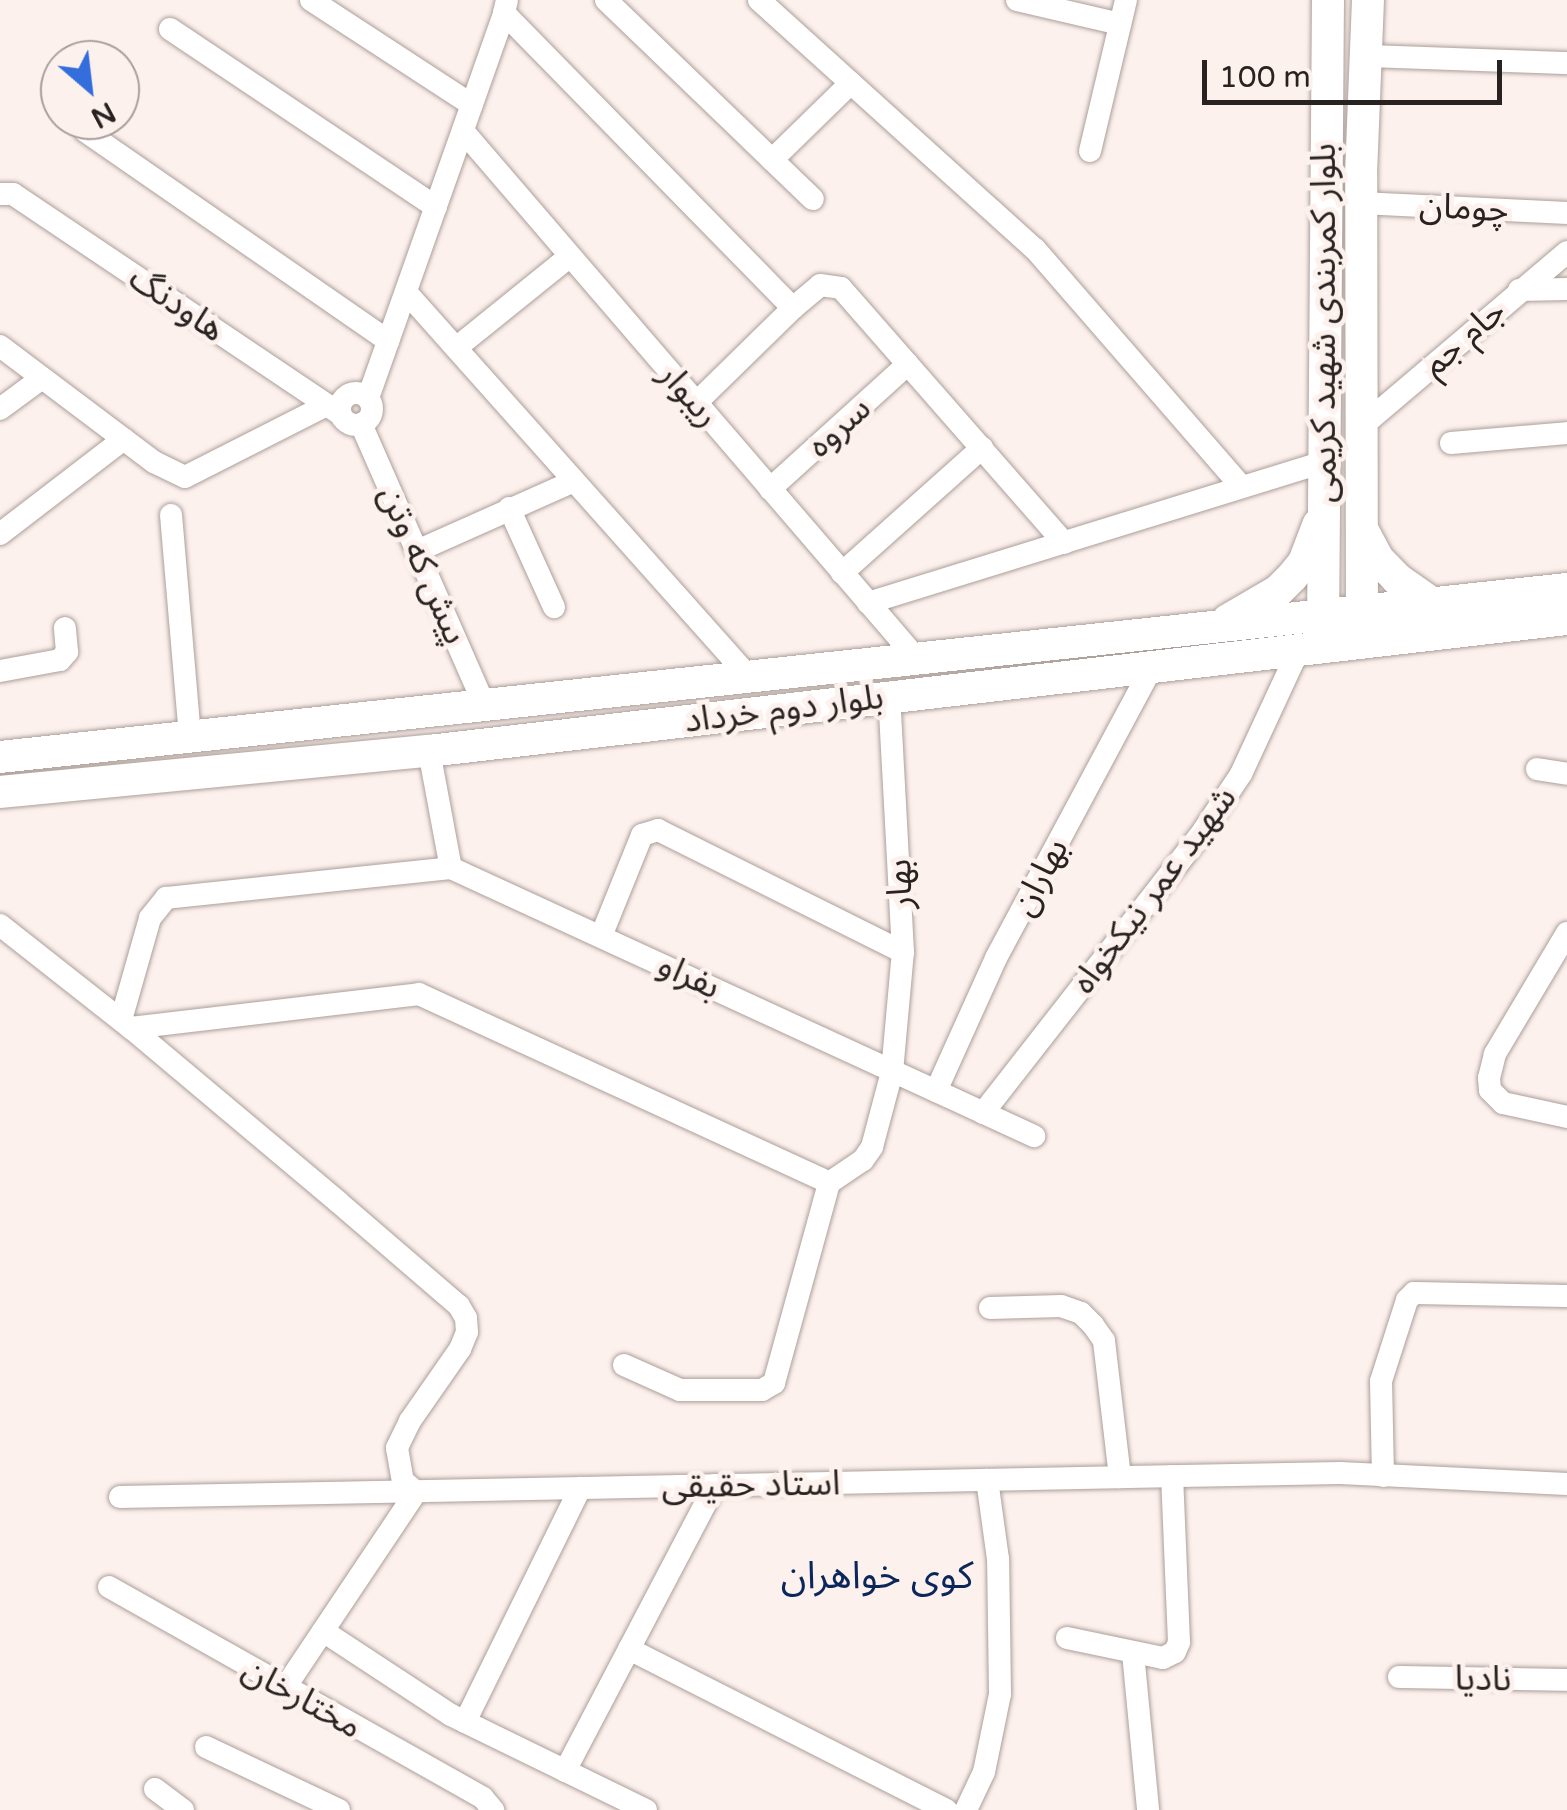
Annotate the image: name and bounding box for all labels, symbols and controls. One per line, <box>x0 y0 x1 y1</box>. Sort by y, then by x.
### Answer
north arrow <box>40 40 140 140</box>
scale bar <box>1207 40 1507 102</box>
text: 100 m <box>1219 59 1311 96</box>
text: N <box>85 94 121 135</box>
street label: بلوار کمربندی شهید کریمی <box>1303 143 1345 503</box>
street label: چومان <box>1418 185 1510 231</box>
street label: هاودنگ <box>121 257 233 351</box>
street label: جام جم <box>1414 290 1514 386</box>
street label: ریبوار <box>650 354 728 436</box>
street label: سروه <box>799 388 879 466</box>
street label: پیش که وتن <box>369 479 477 651</box>
street label: بلوار دوم خرداد <box>682 676 886 742</box>
street label: شهید عمر نیکخواه <box>1063 778 1245 1002</box>
street label: بهاران <box>1002 831 1078 923</box>
street label: بهار <box>878 858 922 910</box>
street label: بفراو <box>651 944 727 1008</box>
street label: استاد حقیقی <box>661 1462 841 1508</box>
district label: کوی خواهران <box>781 1554 973 1600</box>
street label: مختارخان <box>235 1648 369 1748</box>
street label: نادیا <box>1454 1658 1512 1700</box>

